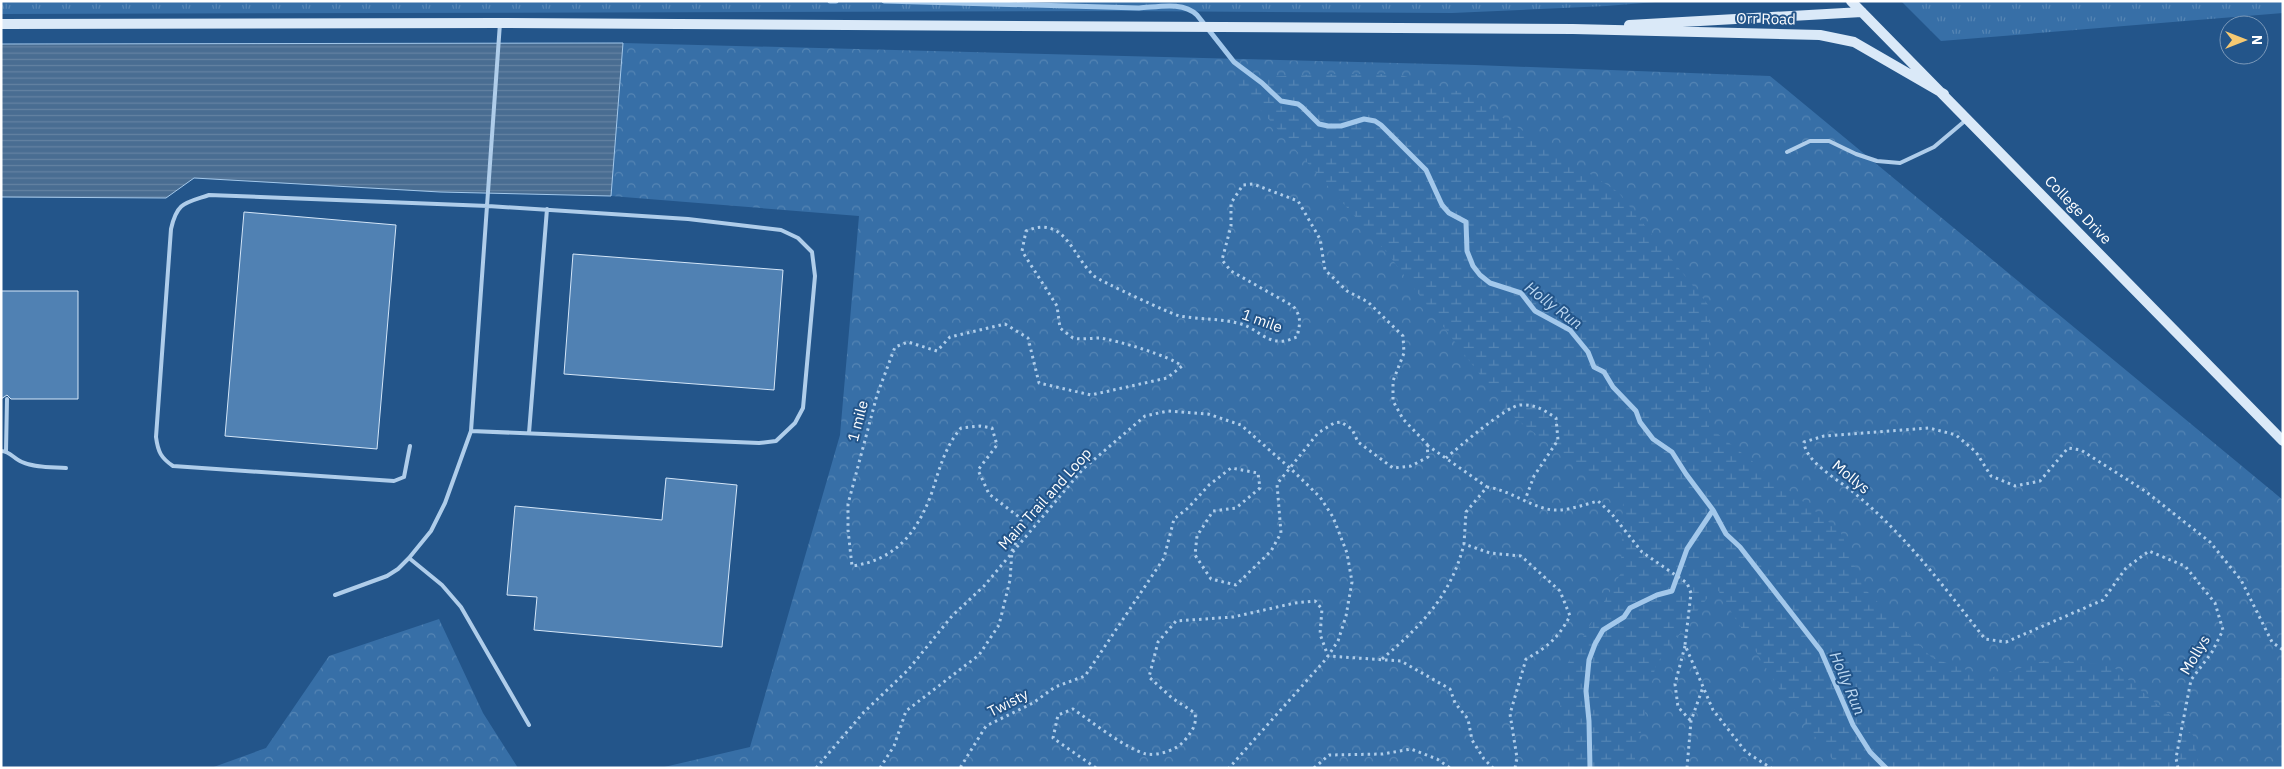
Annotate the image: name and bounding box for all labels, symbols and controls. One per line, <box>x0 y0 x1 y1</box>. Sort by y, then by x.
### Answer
street label: Orr Road <box>1736 8 1796 29</box>
north arrow <box>2219 15 2269 65</box>
text: N <box>2248 35 2266 45</box>
street label: College Drive <box>2041 171 2116 248</box>
water label: Holly Run <box>1521 277 1587 333</box>
street label: 1 mile <box>1239 304 1285 337</box>
street label: 1 mile <box>843 398 872 443</box>
street label: Main Trail and Loop <box>994 444 1095 553</box>
street label: Mollys <box>1829 456 1874 498</box>
street label: Mollys <box>2175 631 2214 678</box>
water label: Holly Run <box>1826 648 1870 718</box>
street label: Twisty <box>984 684 1032 721</box>

